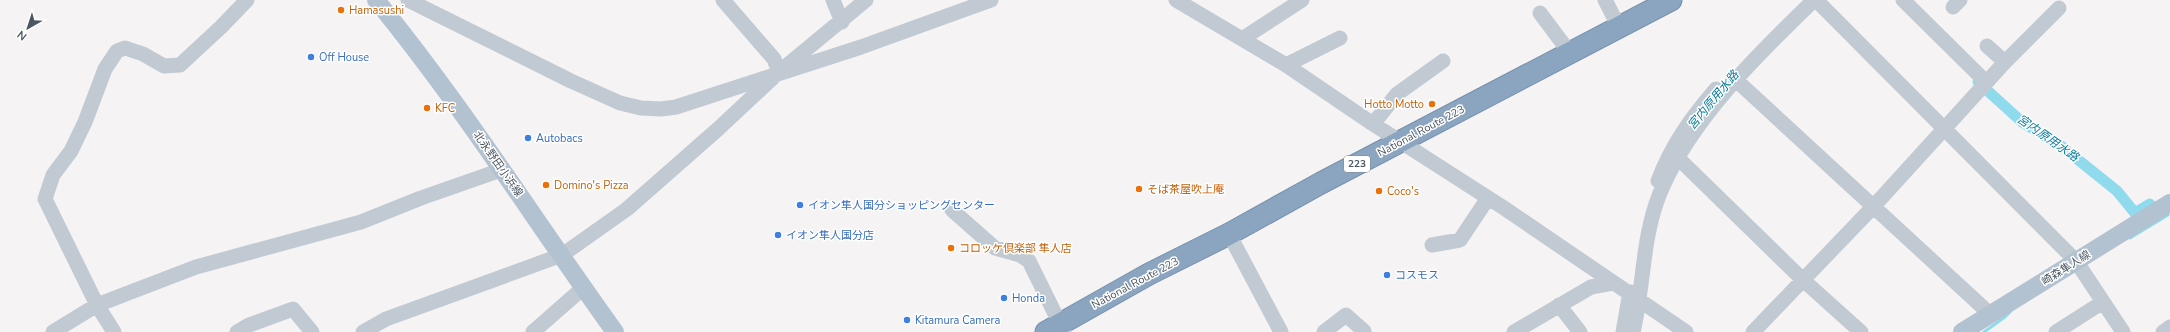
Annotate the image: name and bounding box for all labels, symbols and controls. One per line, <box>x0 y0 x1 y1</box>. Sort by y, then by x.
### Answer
place label: Hamasushi <box>349 3 404 18</box>
marker: Hamasushi <box>336 5 346 15</box>
north arrow <box>8 8 48 48</box>
text: N <box>14 27 30 44</box>
place label: Off House <box>319 50 369 65</box>
marker: Off House <box>306 52 316 62</box>
water label: 宮内原用水路 <box>1684 67 1743 133</box>
place label: Hotto Motto <box>1364 97 1424 112</box>
marker: Hotto Motto <box>1427 99 1437 109</box>
place label: KFC <box>435 101 455 116</box>
street label: National Route 223 <box>1375 102 1467 160</box>
marker: KFC <box>422 103 432 113</box>
water label: 宮内原用水路 <box>2014 111 2083 166</box>
street label: 北永野田小浜線 <box>470 128 526 200</box>
place label: Autobacs <box>536 131 583 146</box>
marker: Autobacs <box>523 133 533 143</box>
road number: 223 <box>1344 156 1370 172</box>
place label: Domino's Pizza <box>554 178 629 193</box>
marker: Domino's Pizza <box>541 180 551 190</box>
place label: そば茶屋吹上庵 <box>1147 182 1224 197</box>
marker: そば茶屋吹上庵 <box>1134 184 1144 194</box>
place label: Coco's <box>1387 184 1419 199</box>
marker: Coco's <box>1374 186 1384 196</box>
place label: イオン隼人国分ショッピングセンター <box>808 198 995 213</box>
marker: イオン隼人国分ショッピングセンター <box>795 200 805 210</box>
place label: イオン隼人国分店 <box>786 228 874 243</box>
marker: イオン隼人国分店 <box>773 230 783 240</box>
place label: コロッケ倶楽部 隼人店 <box>959 241 1072 256</box>
marker: コロッケ倶楽部 隼人店 <box>946 243 956 253</box>
street label: 崎森隼人線 <box>2039 247 2093 289</box>
street label: National Route 223 <box>1089 254 1181 312</box>
place label: コスモス <box>1395 268 1439 283</box>
marker: コスモス <box>1382 270 1392 280</box>
place label: Honda <box>1012 291 1045 306</box>
marker: Honda <box>999 293 1009 303</box>
place label: Kitamura Camera <box>915 313 1000 328</box>
marker: Kitamura Camera <box>902 315 912 325</box>

